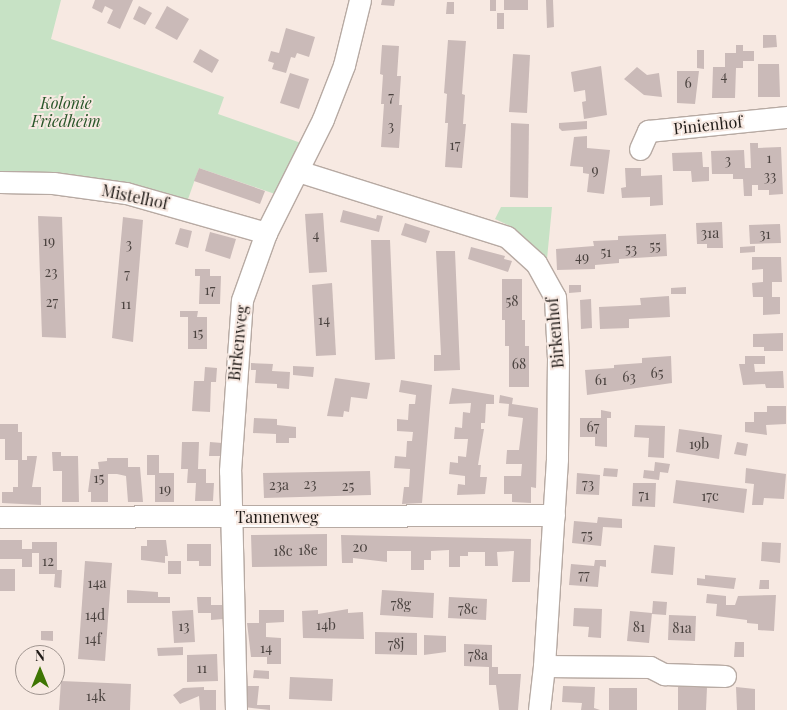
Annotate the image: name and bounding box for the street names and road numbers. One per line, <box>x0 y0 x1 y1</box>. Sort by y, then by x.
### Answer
street label: Pinienhof <box>672 112 744 138</box>
street label: Mistelhof <box>100 181 170 213</box>
street label: Birkenhof <box>542 297 568 369</box>
street label: Birkenweg <box>224 304 252 382</box>
street label: Tannenweg <box>235 507 319 527</box>

